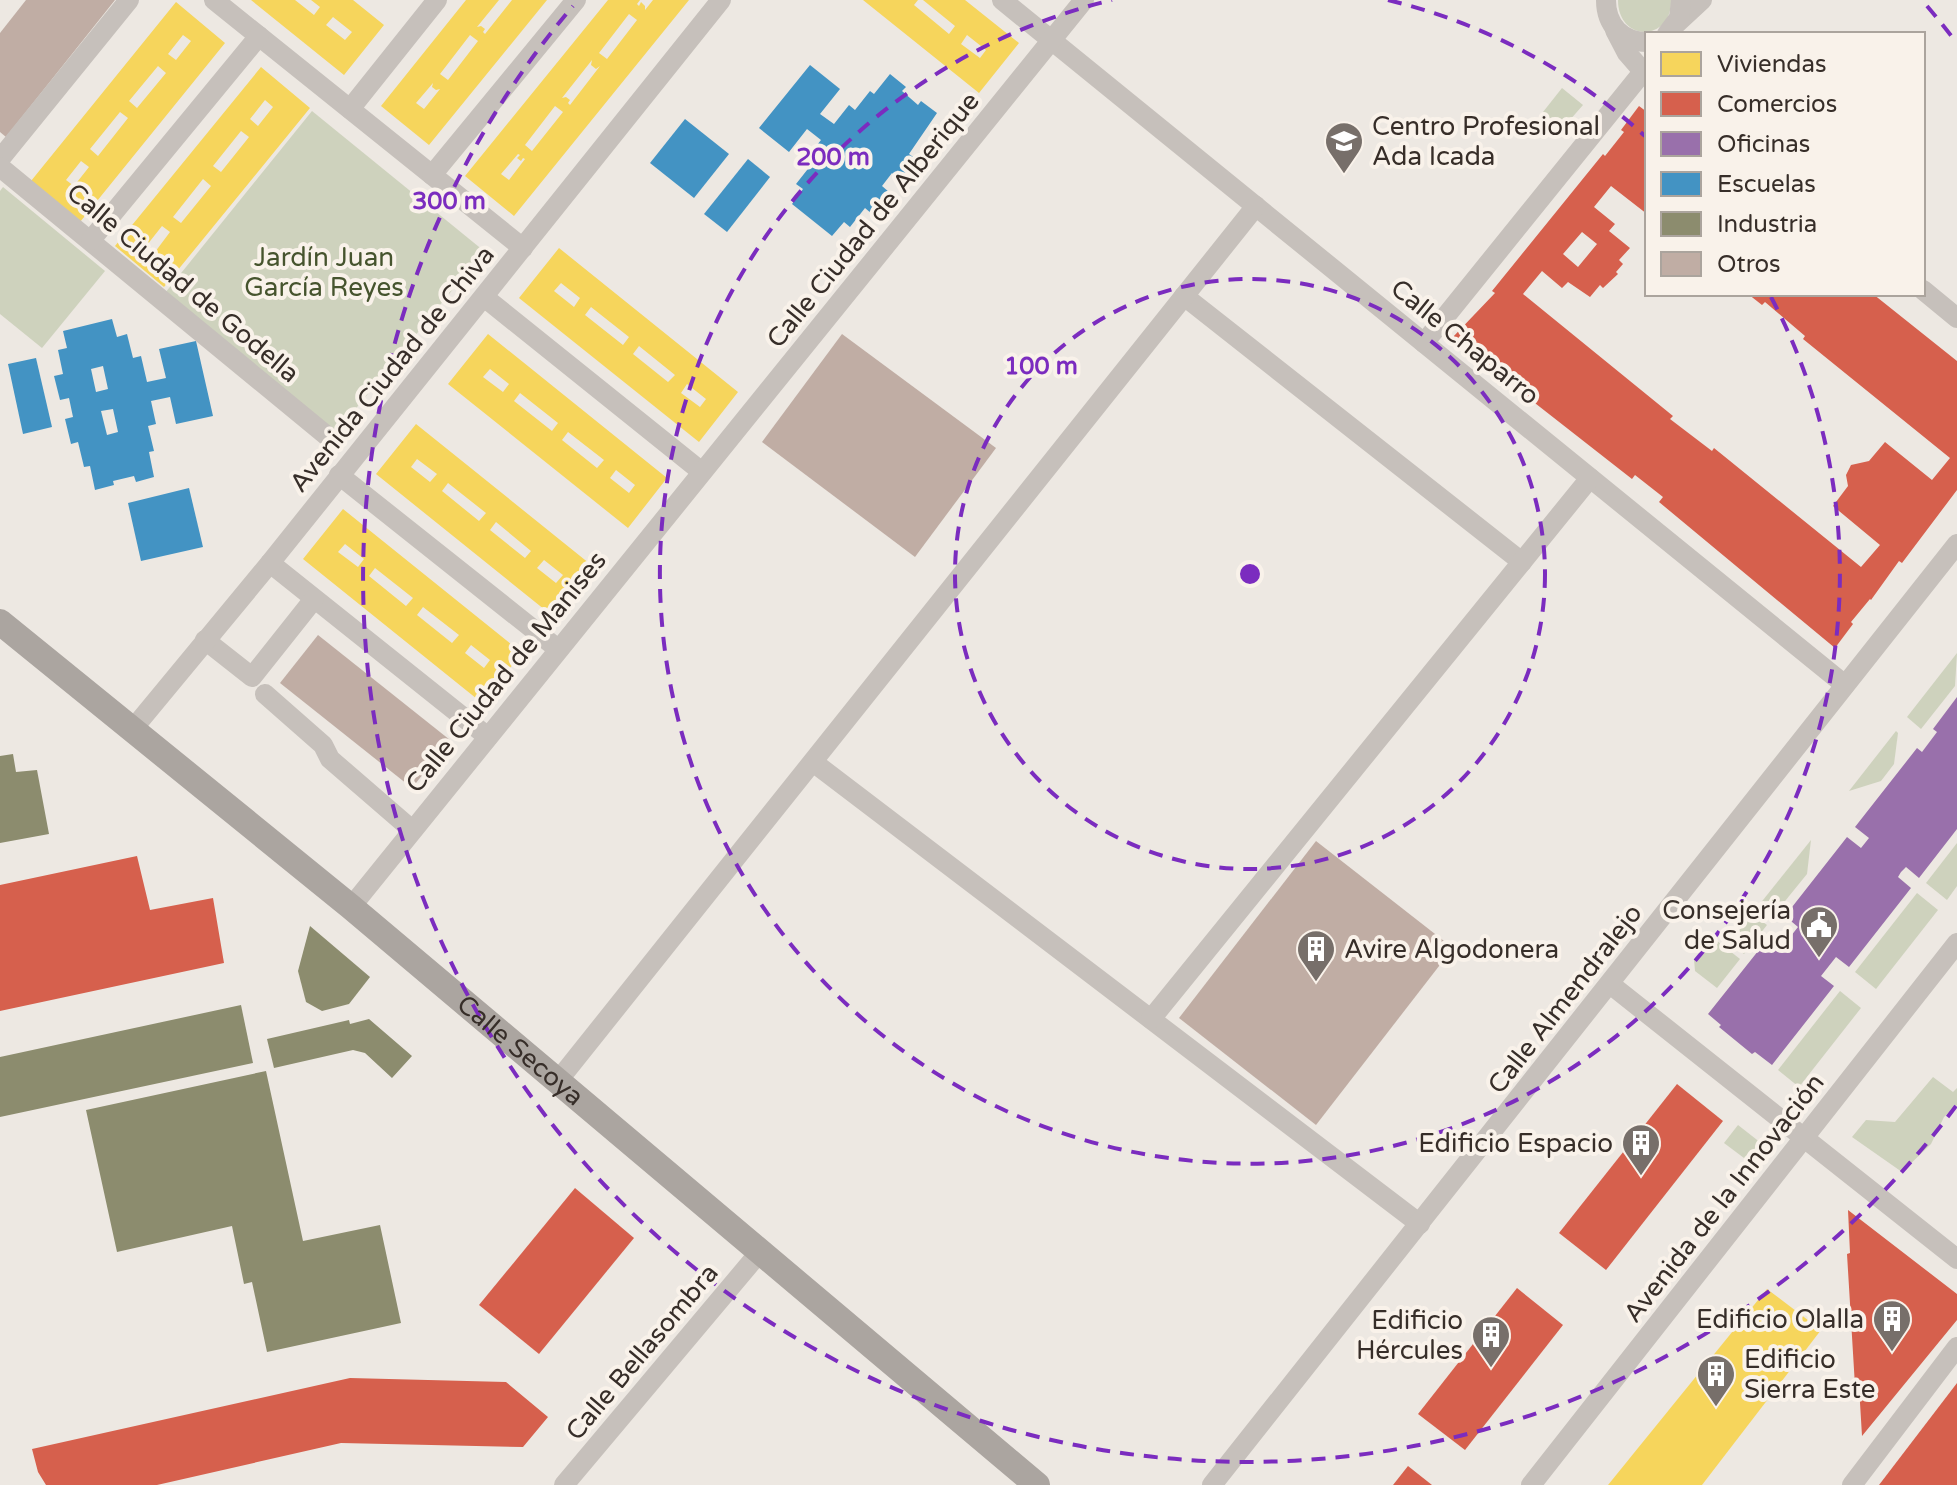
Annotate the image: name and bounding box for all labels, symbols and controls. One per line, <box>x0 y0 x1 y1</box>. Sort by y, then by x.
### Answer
legend <box>1645 32 1925 296</box>
text: Viviendas <box>1717 50 1826 79</box>
street label: Calle Ciudad de Alberique <box>760 86 986 354</box>
text: Comercios <box>1717 90 1837 119</box>
place label: Centro Profesional Ada Icada <box>1372 111 1600 172</box>
school or university icon: Centro Profesional Ada Icada <box>1323 120 1365 175</box>
text: Oficinas <box>1717 130 1810 159</box>
text: 200 m <box>796 143 870 172</box>
text: Escuelas <box>1717 170 1816 199</box>
street label: Calle Ciudad de Godella <box>61 177 305 389</box>
text: 300 m <box>412 187 486 216</box>
text: Industria <box>1717 210 1817 239</box>
street label: Avenida Ciudad de Chiva <box>283 240 501 498</box>
park label: Jardín Juan García Reyes <box>244 242 404 303</box>
text: Otros <box>1717 250 1781 279</box>
street label: Calle Chaparro <box>1385 273 1545 411</box>
text: 100 m <box>1004 352 1078 381</box>
street label: Calle Ciudad de Manises <box>399 545 613 799</box>
centre of rings <box>1236 560 1264 588</box>
place label: Consejería de Salud <box>1662 895 1791 956</box>
street label: Calle Almendralejo <box>1481 898 1649 1100</box>
public building icon: Consejería de Salud <box>1798 904 1840 959</box>
building icon: Avire Algodonera <box>1295 928 1337 983</box>
place label: Avire Algodonera <box>1344 934 1559 965</box>
street label: Calle Secoya <box>451 988 590 1112</box>
street label: Avenida de la Innovación <box>1617 1067 1831 1329</box>
building icon: Edificio Espacio <box>1620 1122 1662 1177</box>
place label: Edificio Espacio <box>1418 1128 1613 1159</box>
street label: Calle Bellasombra <box>559 1258 725 1446</box>
building icon: Edificio Olalla <box>1871 1298 1913 1353</box>
place label: Edificio Olalla <box>1696 1304 1864 1335</box>
place label: Edificio Hércules <box>1356 1305 1463 1366</box>
building icon: Edificio Hércules <box>1470 1314 1512 1369</box>
place label: Edificio Sierra Este <box>1744 1344 1876 1405</box>
building icon: Edificio Sierra Este <box>1695 1353 1737 1408</box>

